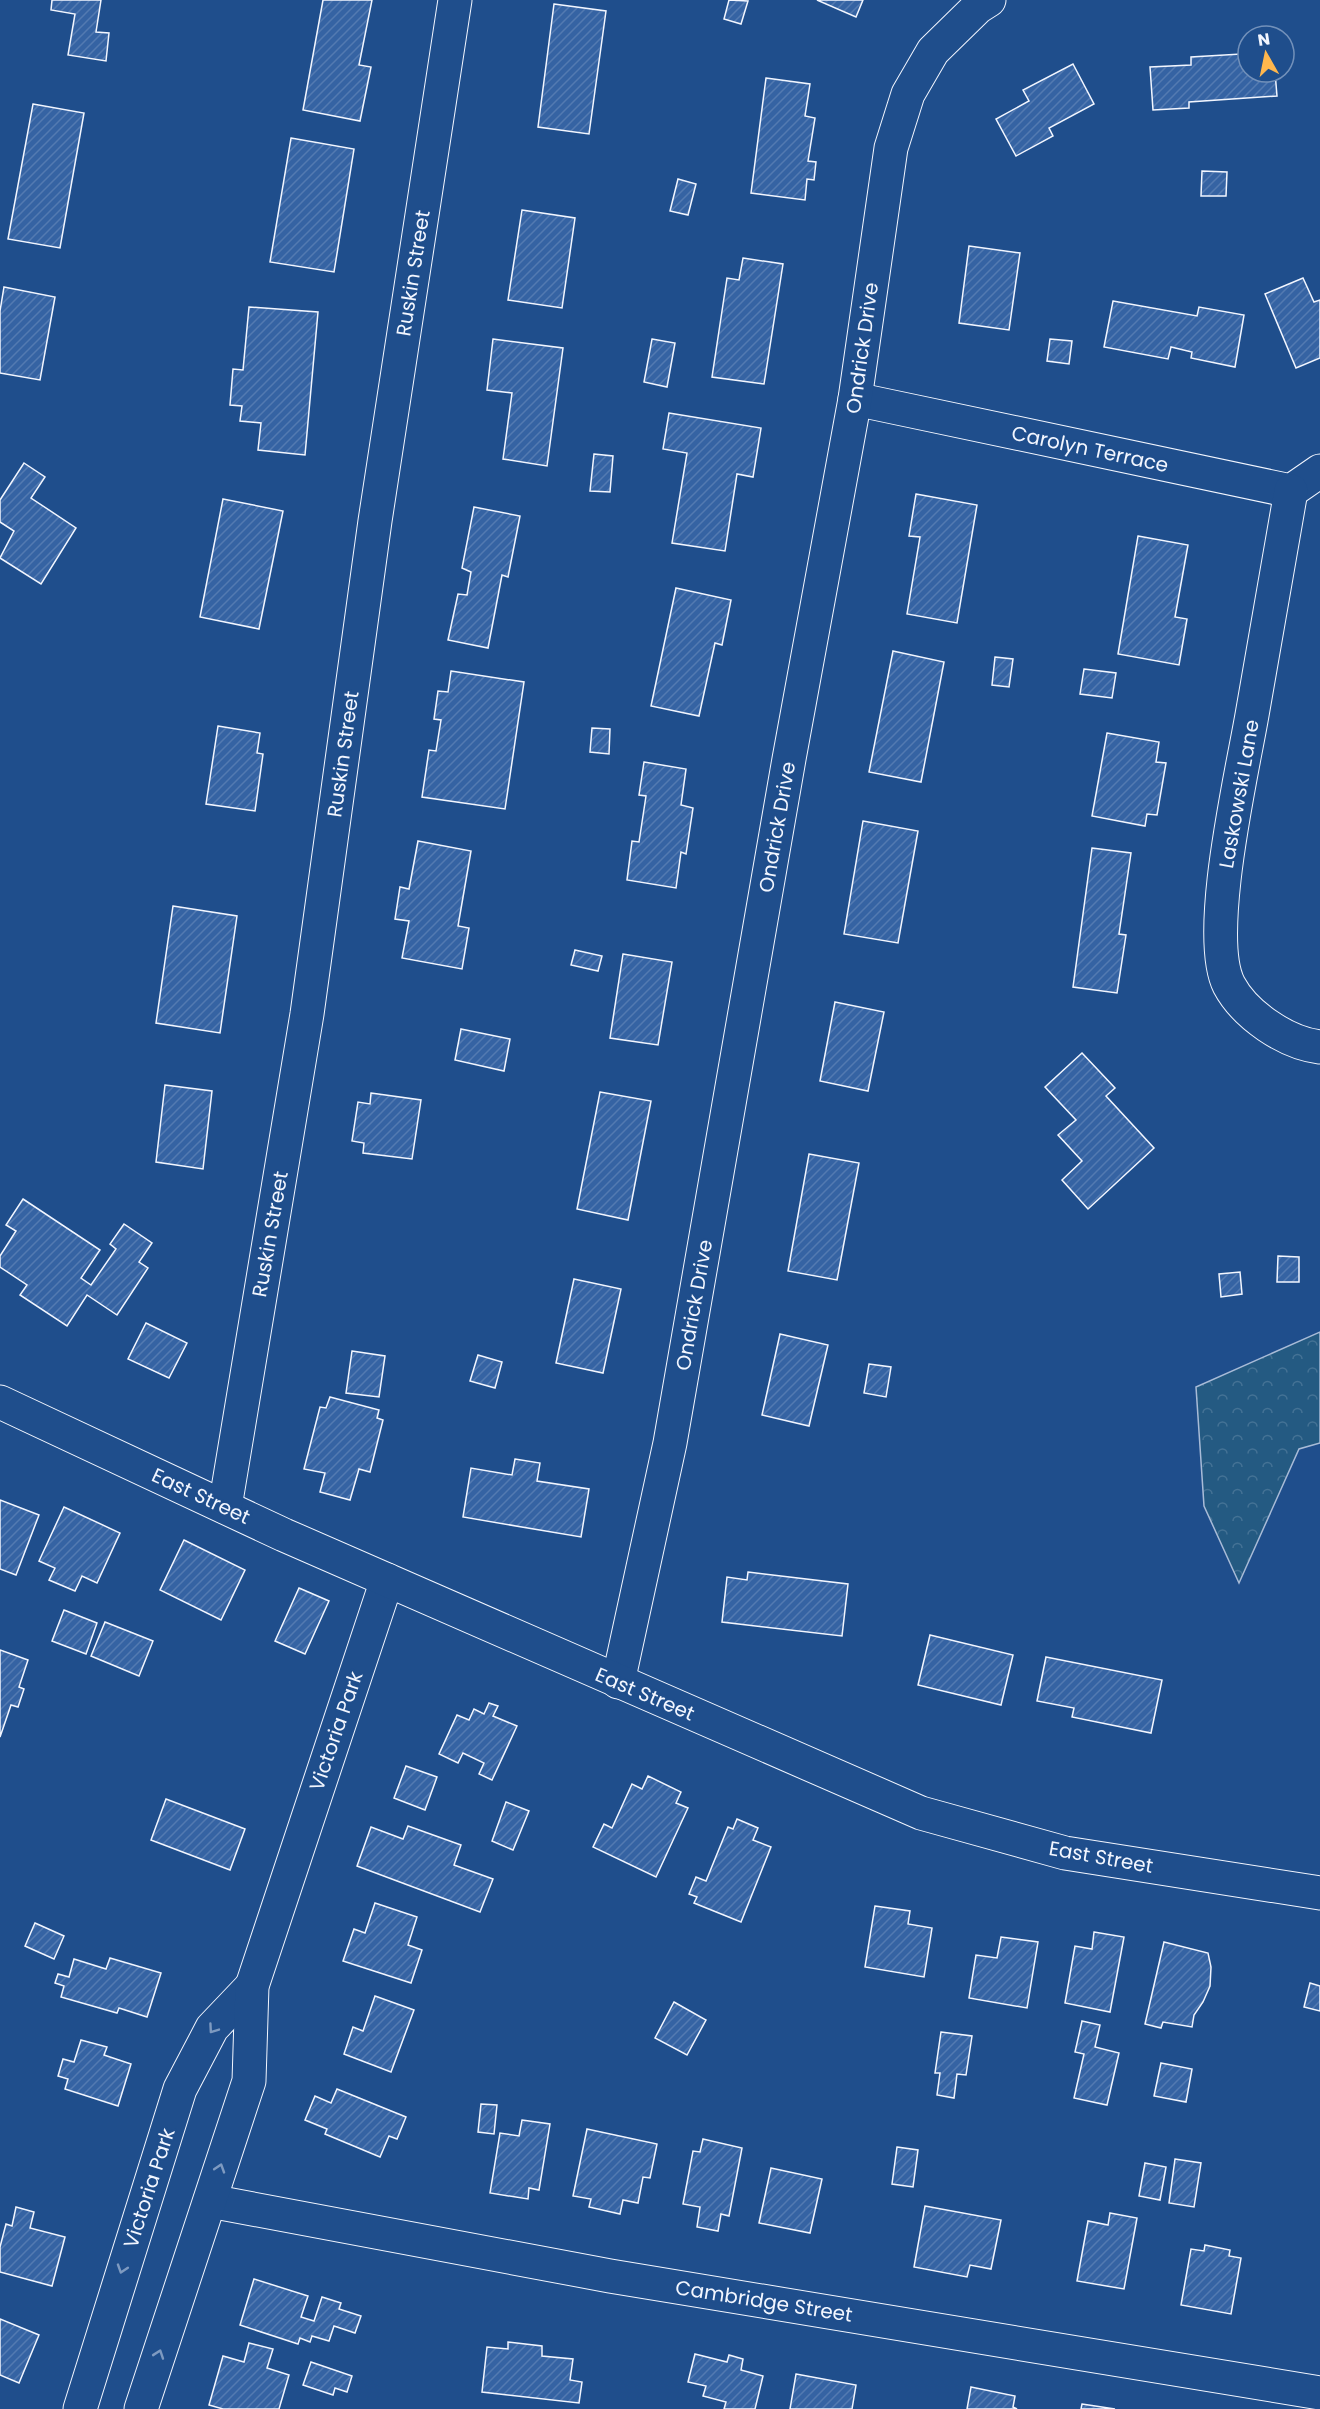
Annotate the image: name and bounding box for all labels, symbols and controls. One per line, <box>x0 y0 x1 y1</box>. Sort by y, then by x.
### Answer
north arrow <box>1236 24 1296 84</box>
text: N <box>1256 27 1271 52</box>
street label: Ruskin Street <box>389 208 437 338</box>
street label: Ondrick Drive <box>839 281 885 415</box>
street label: Carolyn Terrace <box>1009 419 1171 479</box>
street label: Ruskin Street <box>320 689 366 819</box>
street label: Laskowski Lane <box>1212 717 1266 871</box>
street label: Ondrick Drive <box>752 759 802 895</box>
street label: Ruskin Street <box>245 1169 295 1299</box>
street label: Ondrick Drive <box>669 1237 719 1373</box>
street label: East Street <box>147 1461 255 1531</box>
street label: East Street <box>591 1661 699 1727</box>
street label: Victoria Park <box>302 1667 370 1795</box>
street label: East Street <box>1047 1834 1155 1880</box>
one-way arrow <box>209 2022 220 2033</box>
street label: Victoria Park <box>116 2124 182 2252</box>
one-way arrow <box>213 2163 226 2174</box>
one-way arrow <box>117 2263 130 2274</box>
street label: Cambridge Street <box>674 2273 854 2329</box>
one-way arrow <box>152 2349 165 2360</box>

